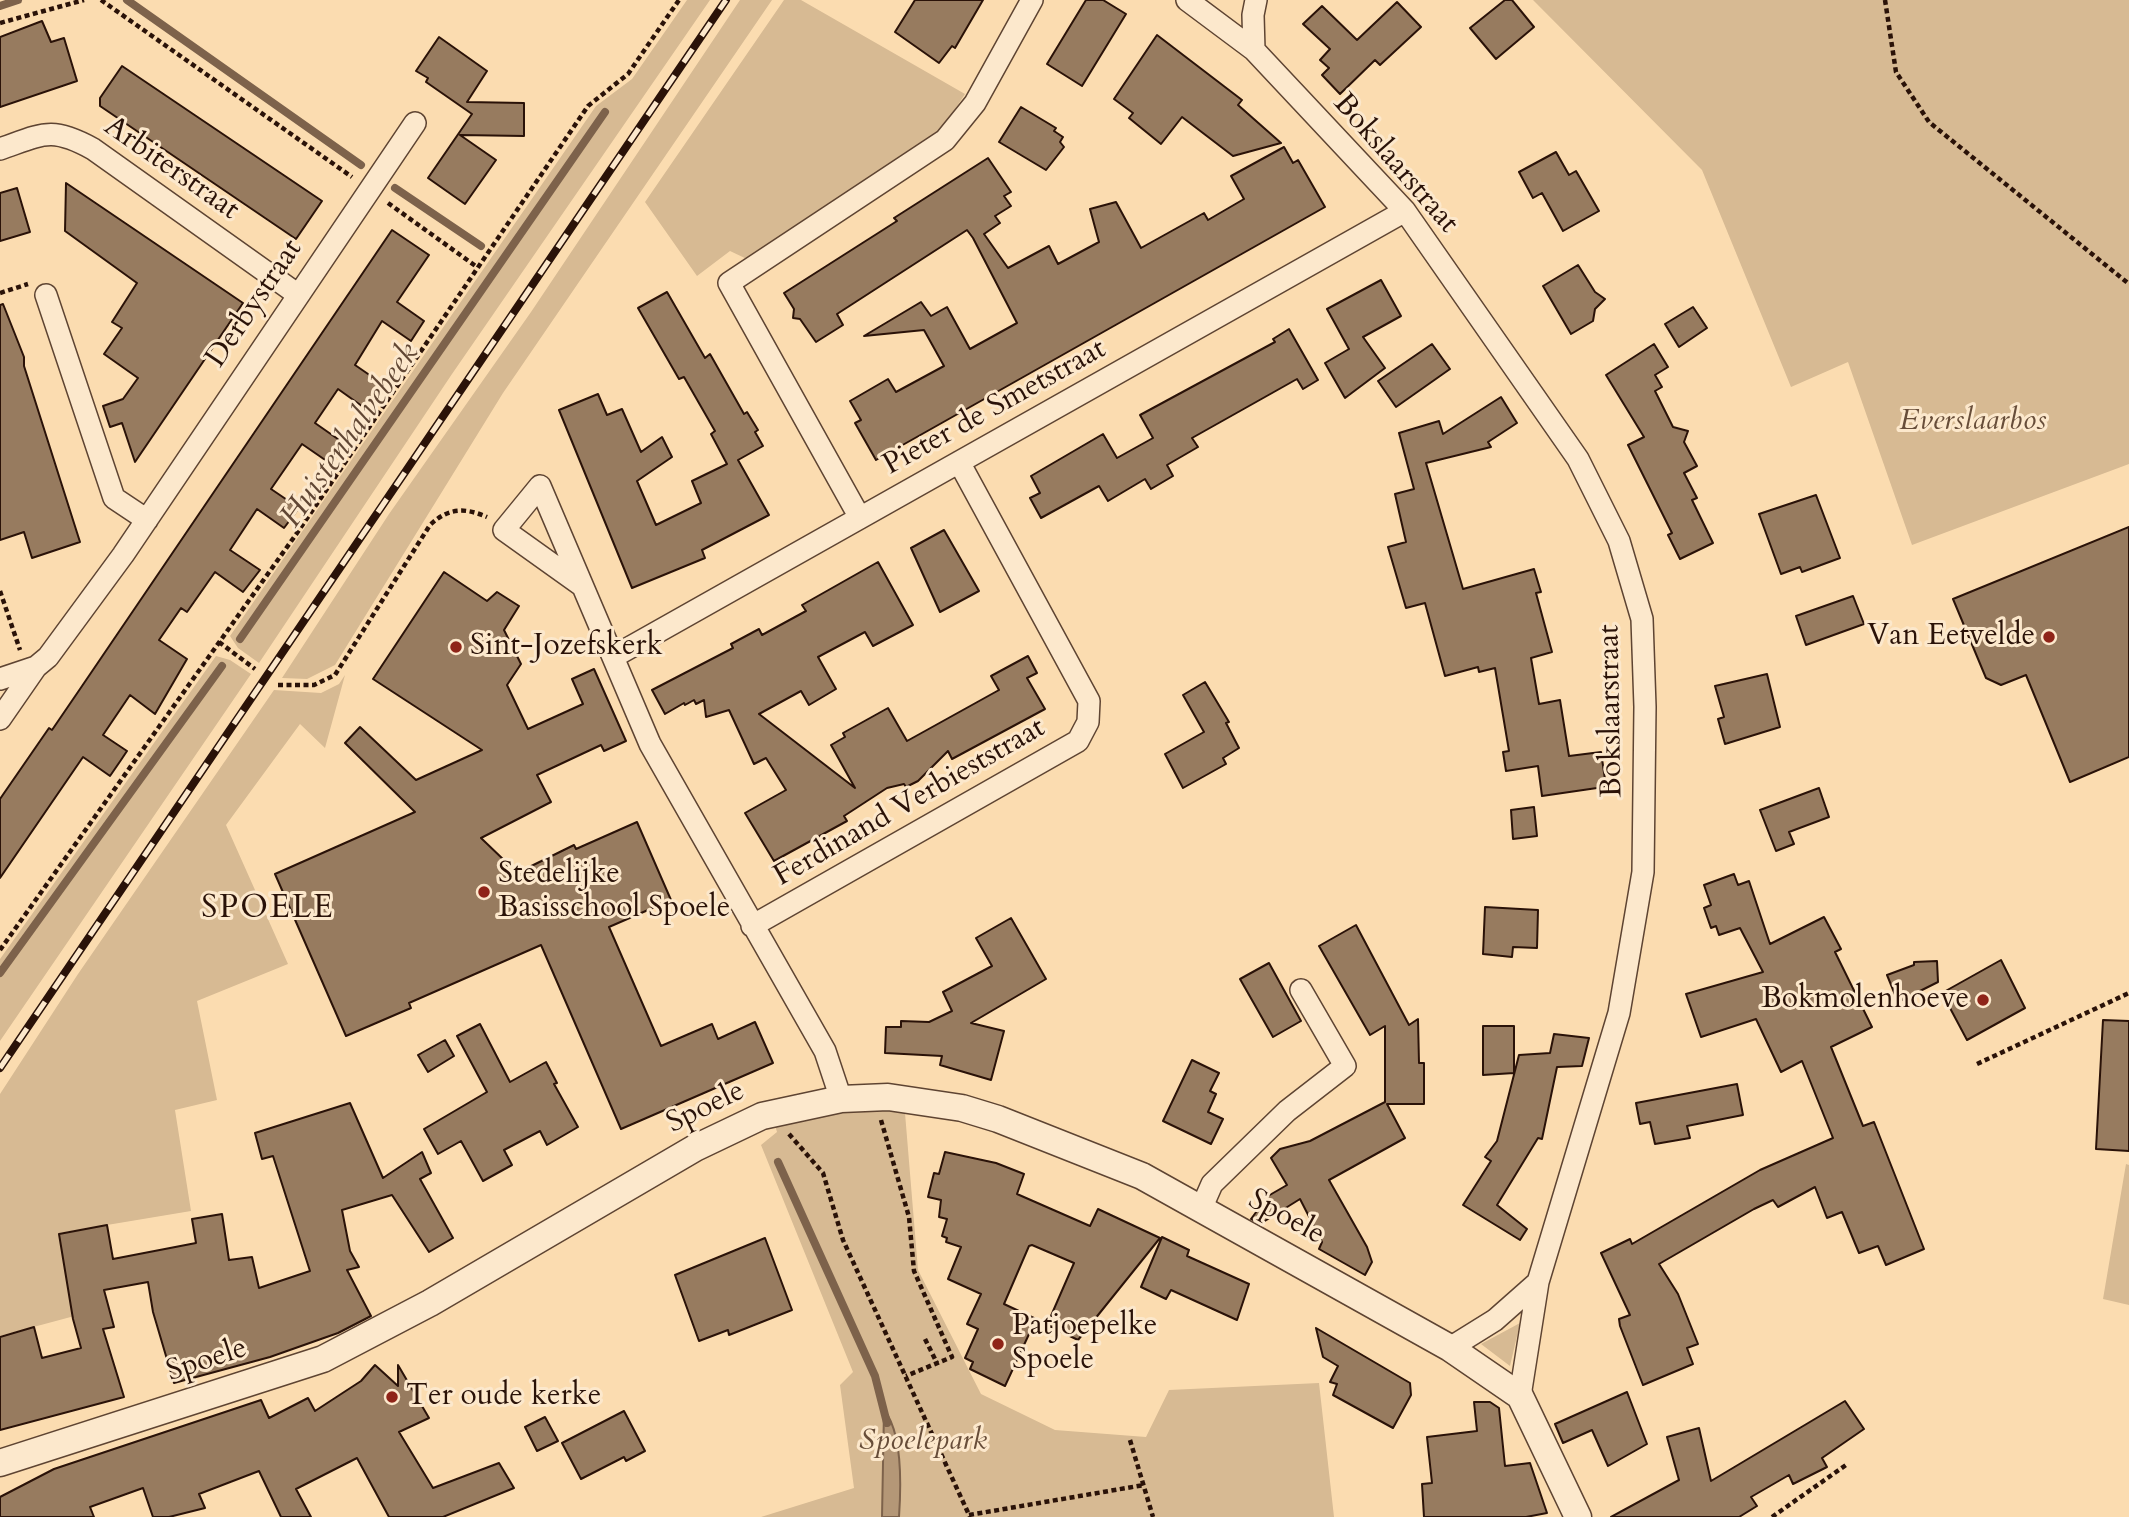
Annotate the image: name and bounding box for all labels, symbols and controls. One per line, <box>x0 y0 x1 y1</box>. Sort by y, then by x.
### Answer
street label: Bokslaarstraat <box>1325 87 1465 241</box>
street label: Arbiterstraat <box>96 109 246 229</box>
street label: Derbystraat <box>199 233 311 375</box>
street label: Pieter de Smetstraat <box>877 332 1113 484</box>
water label: Huistenhalvebeek <box>273 336 429 536</box>
park label: Everslaarbos <box>1900 404 2046 440</box>
place label: Van Eetvelde <box>1867 619 2035 655</box>
street label: Bokslaarstraat <box>1592 624 1632 798</box>
place label: Sint-Jozefskerk <box>470 629 663 665</box>
marker: Van Eetvelde <box>2041 629 2057 645</box>
marker: Sint-Jozefskerk <box>448 639 464 655</box>
street label: Ferdinand Verbieststraat <box>768 711 1052 895</box>
place label: Stedelijke Basisschool Spoele <box>498 857 730 928</box>
marker: Stedelijke Basisschool Spoele <box>476 884 492 900</box>
district label: SPOELE <box>202 891 334 929</box>
place label: Bokmolenhoeve <box>1761 982 1969 1018</box>
marker: Bokmolenhoeve <box>1975 992 1991 1008</box>
street label: Spoele <box>661 1074 751 1142</box>
street label: Spoele <box>1241 1182 1331 1254</box>
place label: Patjoepelke Spoele <box>1012 1309 1157 1380</box>
street label: Spoele <box>162 1331 252 1391</box>
marker: Patjoepelke Spoele <box>990 1336 1006 1352</box>
place label: Ter oude kerke <box>406 1379 601 1415</box>
marker: Ter oude kerke <box>384 1389 400 1405</box>
park label: Spoelepark <box>859 1424 987 1460</box>

